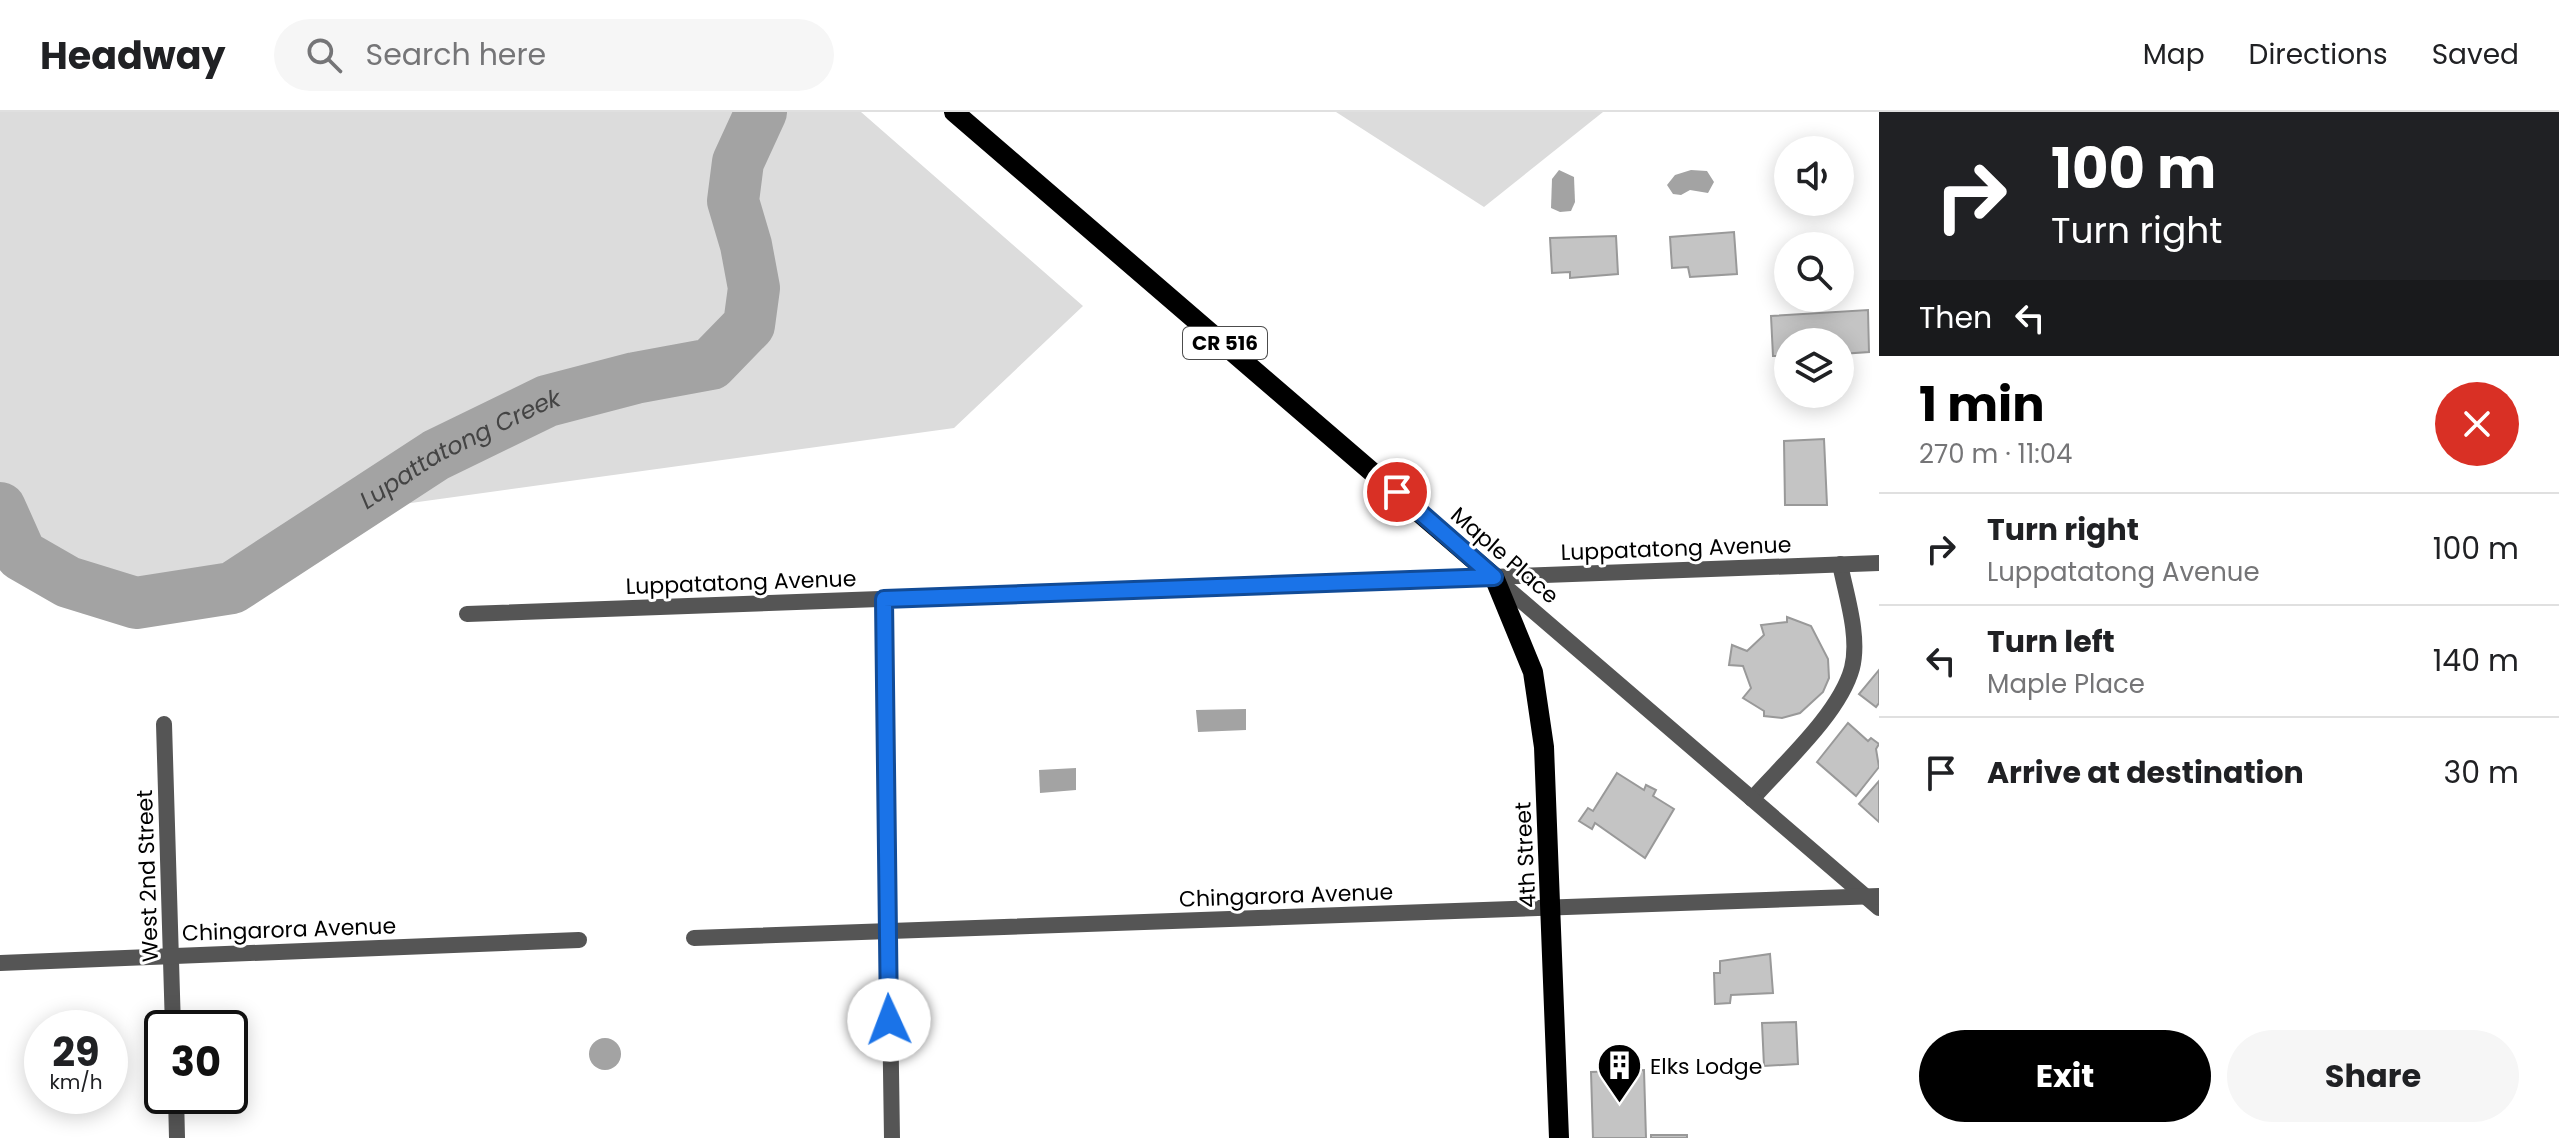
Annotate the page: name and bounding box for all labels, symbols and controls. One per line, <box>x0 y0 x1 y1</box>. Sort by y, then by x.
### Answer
search box <box>274 19 834 91</box>
text: Headway <box>40 29 226 82</box>
icon: search <box>302 33 346 77</box>
text: Search here <box>366 33 546 76</box>
text: Map <box>2143 35 2205 74</box>
text: Directions <box>2249 35 2388 74</box>
text: Saved <box>2432 35 2519 74</box>
text: 100 m <box>2051 129 2216 208</box>
map controls <box>1774 136 1854 408</box>
button: sound <box>1774 136 1854 216</box>
icon: right <box>1919 144 2023 248</box>
text: Turn right <box>2051 205 2222 256</box>
button: search <box>1774 232 1854 312</box>
text: Then <box>1919 296 1992 339</box>
icon: left <box>2008 296 2052 340</box>
road number: CR 516 <box>1183 327 1267 359</box>
button: layers <box>1774 328 1854 408</box>
text: 1 min <box>1919 371 2045 438</box>
water label: Lupattatong Creek <box>353 381 565 516</box>
button: close <box>2435 382 2519 466</box>
text: 270 m · 11:04 <box>1919 436 2072 472</box>
pin <box>1363 458 1431 526</box>
icon: arrive <box>1375 470 1419 514</box>
street label: Maple Place <box>1444 500 1565 611</box>
text: Turn right <box>1987 508 2139 551</box>
icon: right <box>1919 527 1963 571</box>
text: 100 m <box>2433 527 2519 570</box>
street label: Luppatatong Avenue <box>1560 529 1792 568</box>
text: Luppatatong Avenue <box>1987 554 2260 590</box>
street label: Luppatatong Avenue <box>625 563 857 602</box>
text: Turn left <box>1987 620 2115 663</box>
icon: left <box>1919 639 1963 683</box>
text: 140 m <box>2433 639 2519 682</box>
text: Maple Place <box>1987 666 2145 702</box>
icon: arrive <box>1919 751 1963 795</box>
text: Arrive at destination <box>1987 751 2304 794</box>
text: 30 m <box>2444 751 2519 794</box>
street label: West 2nd Street <box>129 789 166 963</box>
street label: 4th Street <box>1507 801 1544 909</box>
street label: Chingarora Avenue <box>1178 876 1394 915</box>
street label: Chingarora Avenue <box>181 910 397 949</box>
position arrow <box>847 978 931 1062</box>
speed limit sign: 30 <box>144 1010 248 1114</box>
text: 29 <box>52 1024 100 1080</box>
button: Exit <box>1919 1030 2211 1122</box>
button: Share <box>2227 1030 2519 1122</box>
building icon: Elks Lodge <box>1595 1042 1643 1105</box>
place label: Elks Lodge <box>1650 1051 1762 1082</box>
text: km/h <box>49 1068 103 1096</box>

